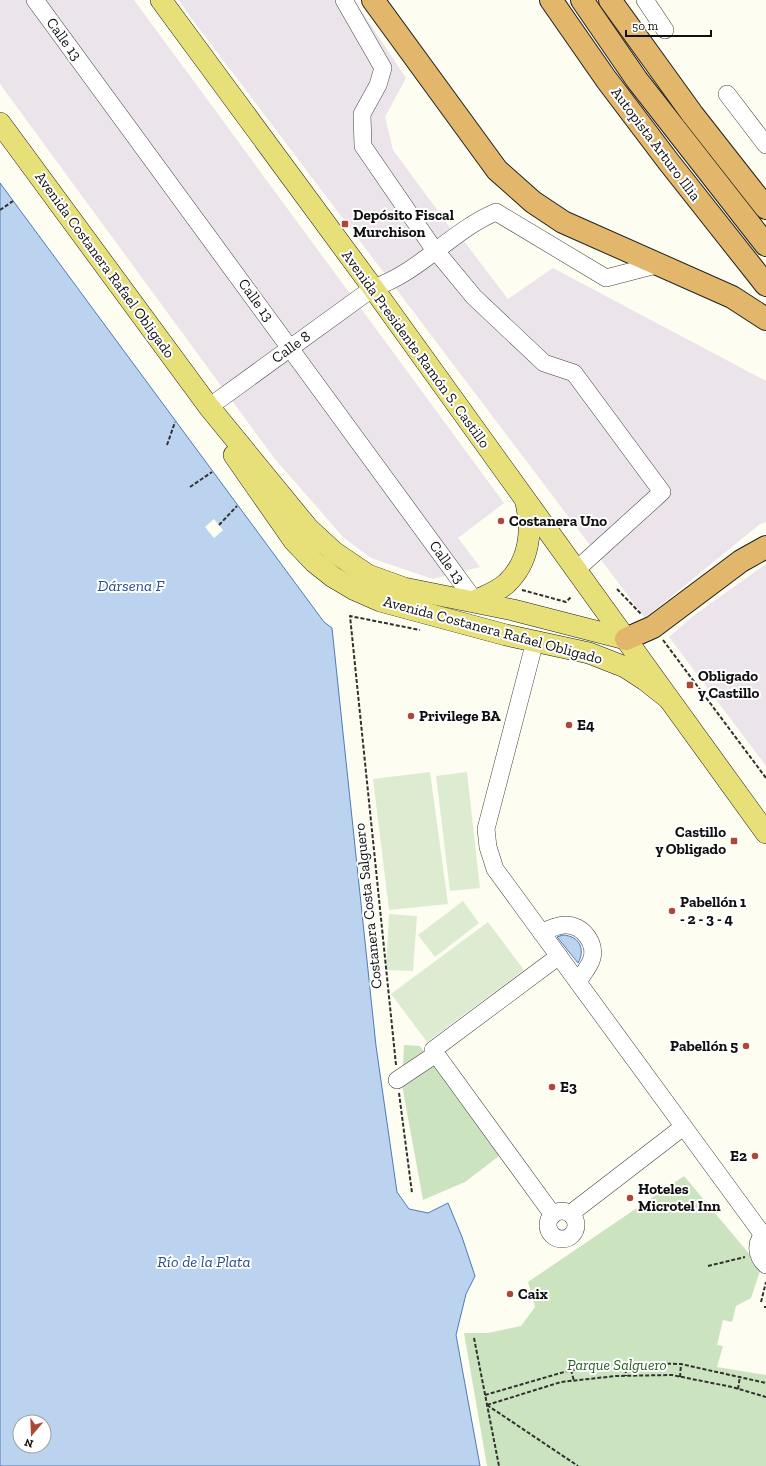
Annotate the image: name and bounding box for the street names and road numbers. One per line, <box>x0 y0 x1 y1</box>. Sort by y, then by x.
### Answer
street label: Calle 13 <box>42 14 86 64</box>
street label: Autopista Arturo Illia <box>607 84 705 204</box>
street label: Avenida Costanera Rafael Obligado <box>31 168 179 362</box>
street label: Avenida Presidente Ramón S. Castillo <box>338 247 494 452</box>
street label: Calle 13 <box>234 275 278 325</box>
street label: Calle 8 <box>268 327 314 367</box>
street label: Calle 13 <box>425 537 469 587</box>
street label: Avenida Costanera Rafael Obligado <box>382 592 605 668</box>
street label: Costanera Costa Salguero <box>350 822 386 990</box>

